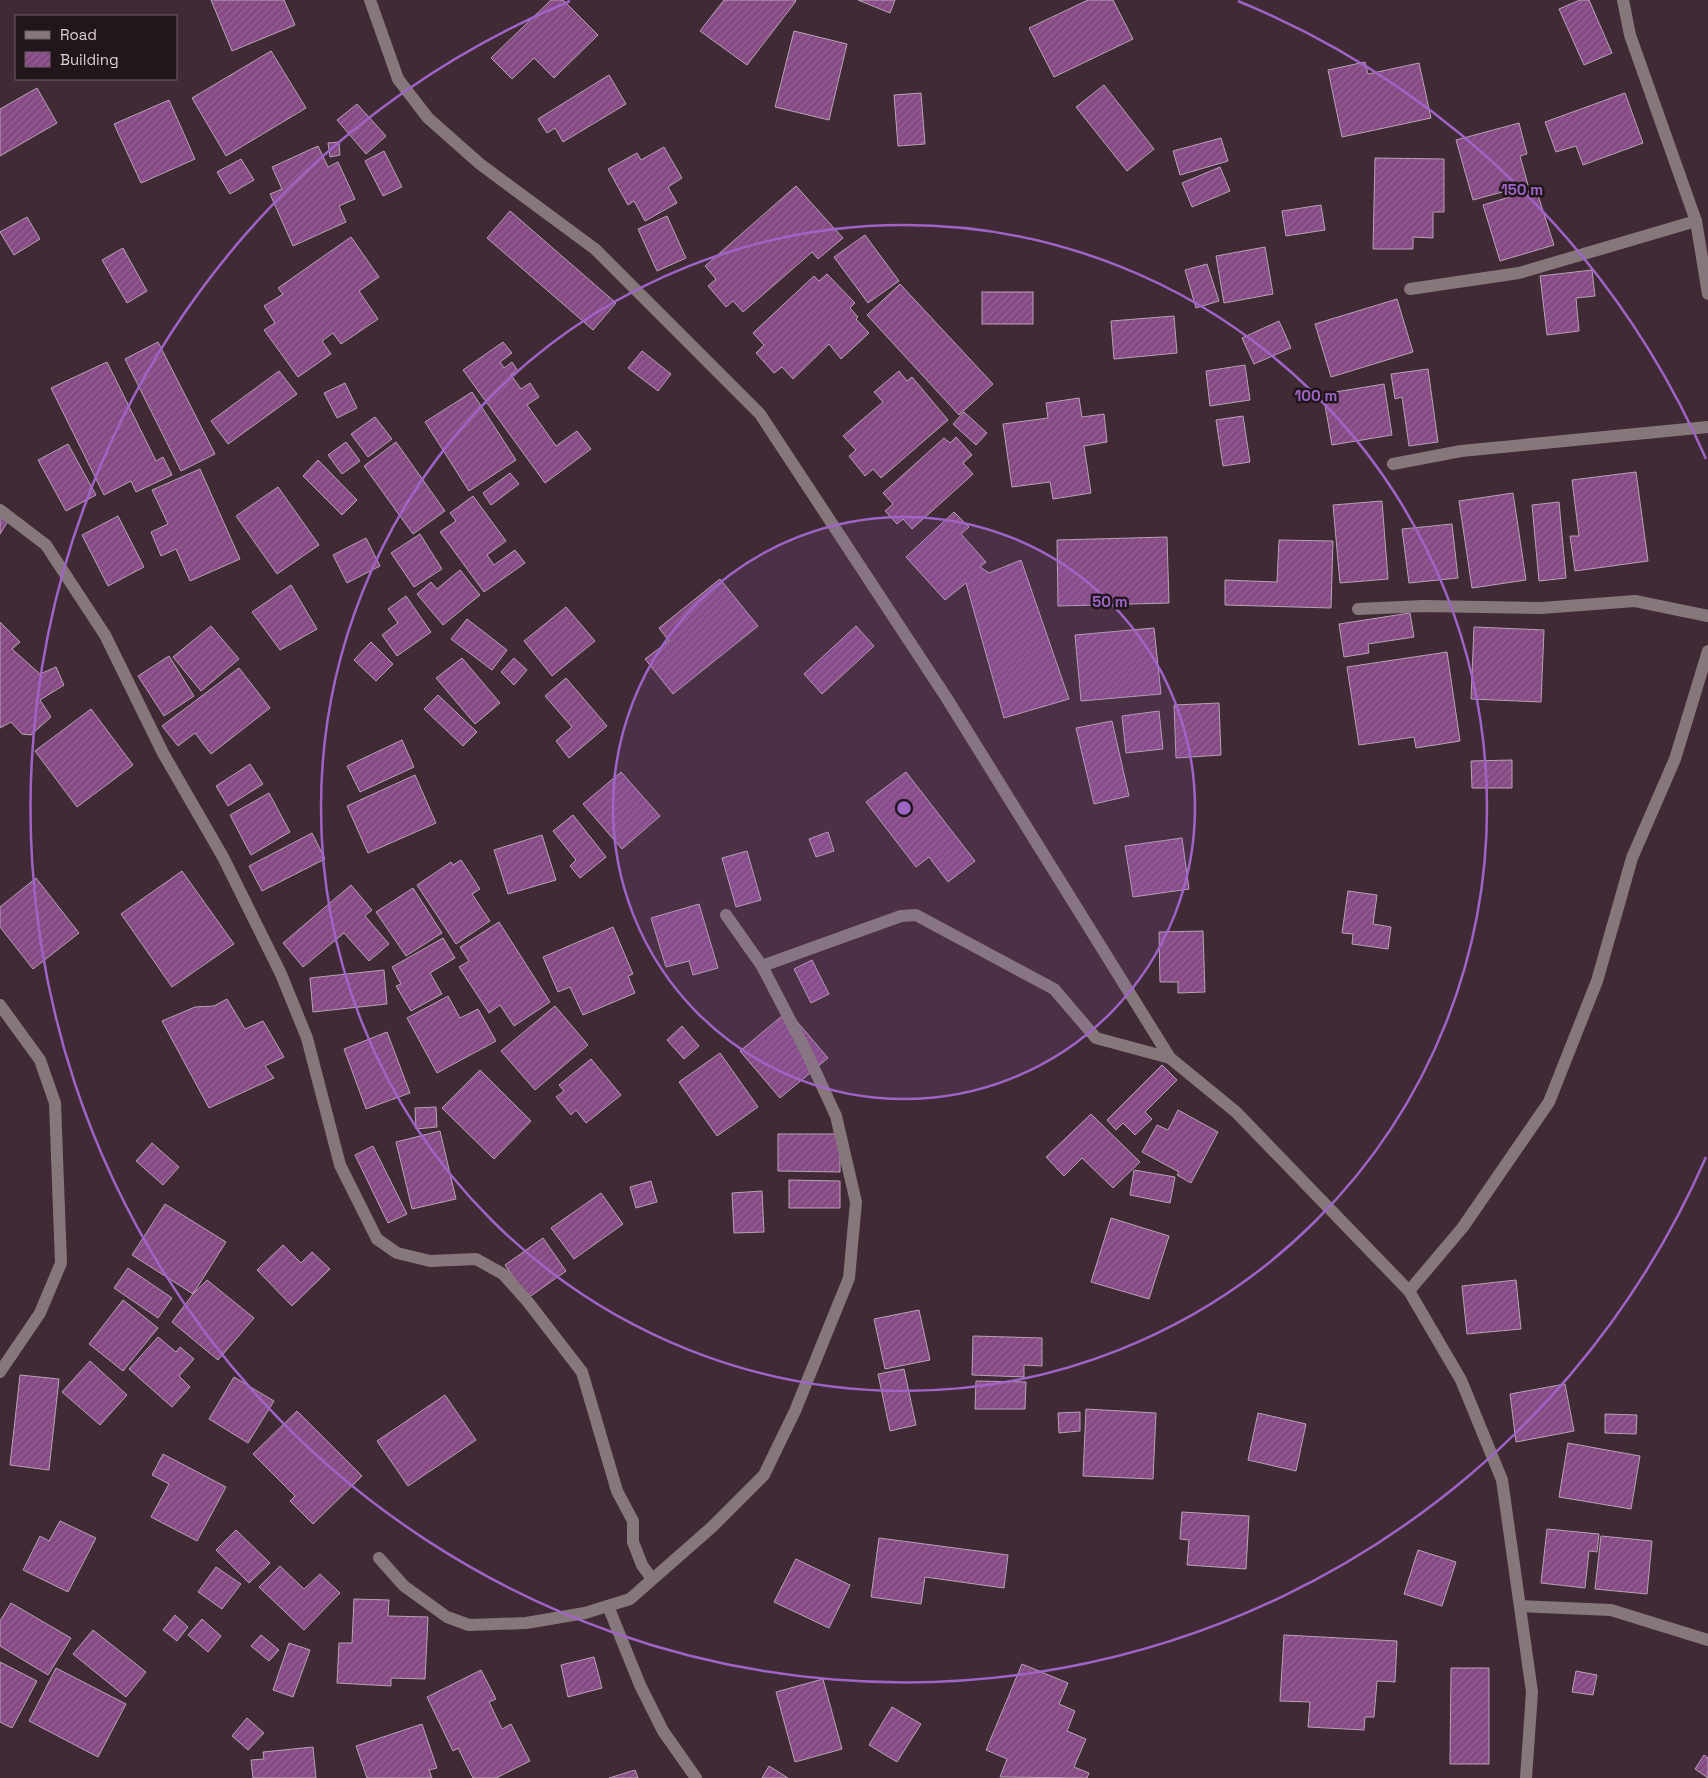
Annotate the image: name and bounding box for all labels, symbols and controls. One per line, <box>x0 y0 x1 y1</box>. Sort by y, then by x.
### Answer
legend <box>15 15 178 80</box>
text: Road <box>60 25 97 44</box>
text: Building <box>60 50 119 69</box>
text: 150 m <box>1501 180 1543 199</box>
text: 100 m <box>1295 386 1337 405</box>
text: 50 m <box>1092 592 1128 611</box>
centre of rings <box>895 799 913 817</box>

